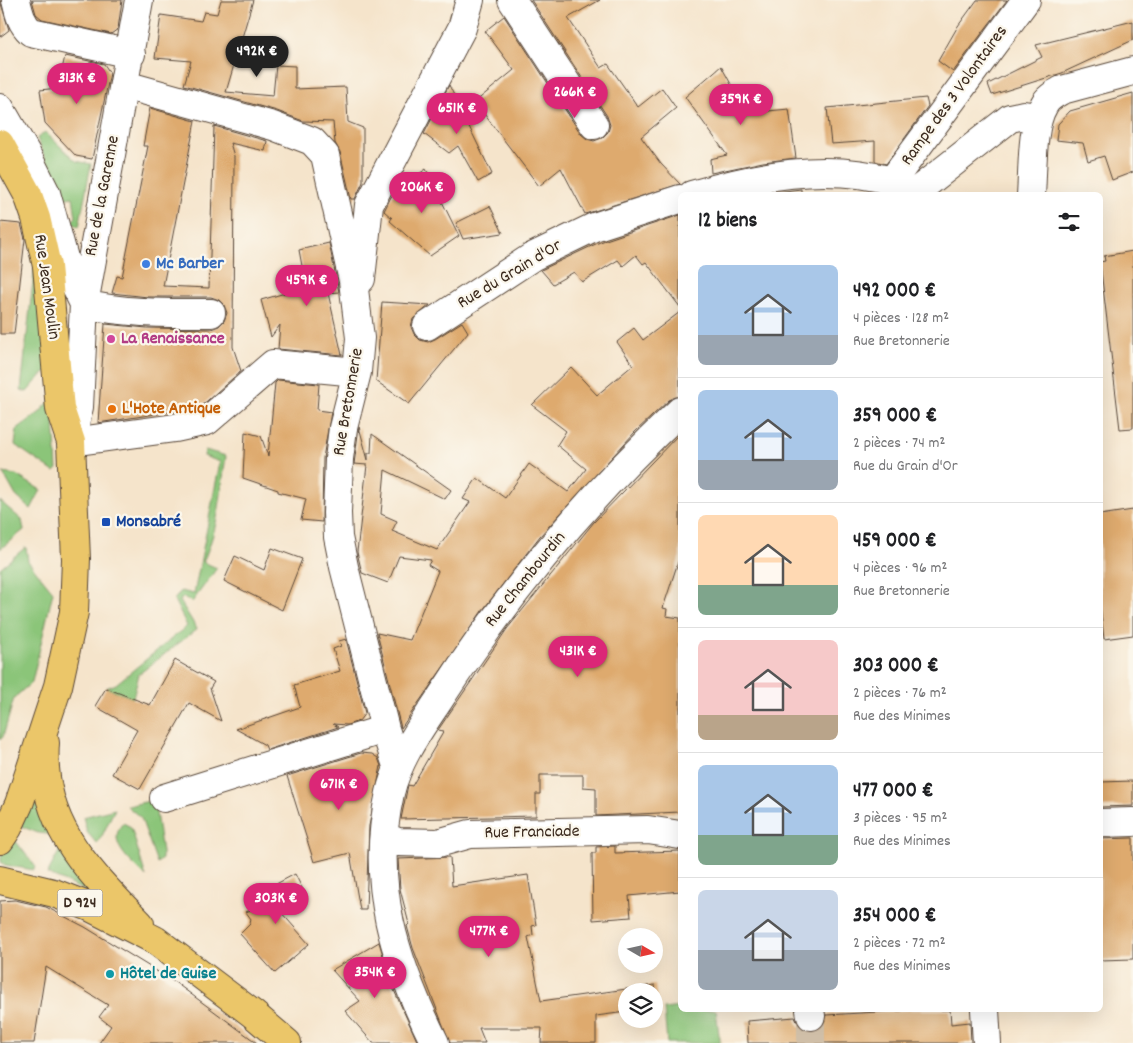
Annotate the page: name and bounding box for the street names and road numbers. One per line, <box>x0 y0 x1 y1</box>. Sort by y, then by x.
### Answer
street label: Rampe des 3 Volontaires <box>896 21 1014 171</box>
street label: Rue de la Garenne <box>79 133 127 259</box>
street label: Rue Jean Moulin <box>26 233 66 341</box>
street label: Rue du Grain d'Or <box>453 234 567 316</box>
street label: Rue Bretonnerie <box>327 346 371 458</box>
street label: Rue Chambourdin <box>480 527 572 633</box>
street label: Rue Franciade <box>484 820 580 846</box>
road number: D 924 <box>58 890 102 916</box>

